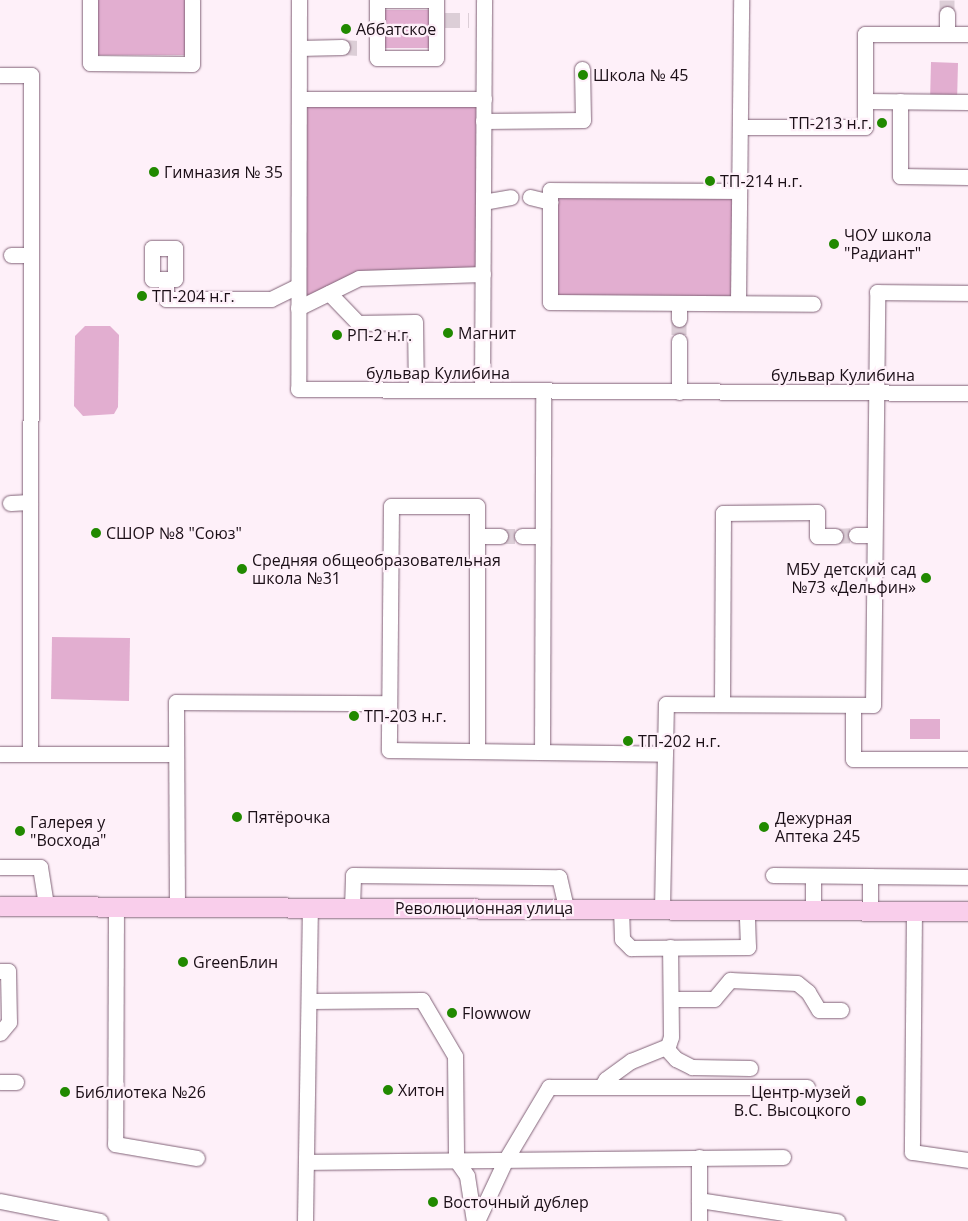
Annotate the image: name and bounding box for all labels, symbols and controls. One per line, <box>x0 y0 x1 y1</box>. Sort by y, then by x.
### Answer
place label: Аббатское <box>356 19 436 39</box>
marker: Аббатское <box>340 23 352 35</box>
place label: Школа № 45 <box>593 65 688 85</box>
marker: Школа № 45 <box>577 69 589 81</box>
place label: ТП-213 н.г. <box>789 113 872 133</box>
marker: ТП-213 н.г. <box>876 117 888 129</box>
place label: Гимназия № 35 <box>164 162 283 182</box>
marker: Гимназия № 35 <box>148 166 160 178</box>
place label: ТП-214 н.г. <box>720 171 803 191</box>
marker: ТП-214 н.г. <box>704 175 716 187</box>
place label: ЧОУ школа "Радиант" <box>844 225 932 263</box>
marker: ЧОУ школа "Радиант" <box>828 238 840 250</box>
place label: ТП-204 н.г. <box>152 286 235 306</box>
marker: ТП-204 н.г. <box>136 290 148 302</box>
place label: Магнит <box>458 323 516 343</box>
place label: РП-2 н.г. <box>347 325 412 345</box>
marker: Магнит <box>442 327 454 339</box>
marker: РП-2 н.г. <box>331 329 343 341</box>
street label: бульвар Кулибина <box>366 363 510 383</box>
street label: бульвар Кулибина <box>771 365 915 385</box>
place label: СШОР №8 "Союз" <box>106 523 242 543</box>
marker: СШОР №8 "Союз" <box>90 527 102 539</box>
place label: Средняя общеобразовательная школа №31 <box>252 550 501 588</box>
place label: МБУ детский сад №73 «Дельфин» <box>786 559 916 597</box>
marker: Средняя общеобразовательная школа №31 <box>236 563 248 575</box>
marker: МБУ детский сад №73 «Дельфин» <box>920 572 932 584</box>
place label: ТП-203 н.г. <box>364 706 447 726</box>
marker: ТП-203 н.г. <box>348 710 360 722</box>
place label: ТП-202 н.г. <box>638 731 721 751</box>
marker: ТП-202 н.г. <box>622 735 634 747</box>
place label: Пятёрочка <box>247 807 330 827</box>
place label: Дежурная Аптека 245 <box>775 808 860 846</box>
marker: Пятёрочка <box>231 811 243 823</box>
place label: Галерея у "Восхода" <box>30 812 106 850</box>
marker: Дежурная Аптека 245 <box>757 820 771 834</box>
marker: Галерея у "Восхода" <box>14 825 26 837</box>
street label: Революционная улица <box>395 898 573 918</box>
place label: GreenБлин <box>193 952 278 972</box>
marker: GreenБлин <box>177 956 189 968</box>
place label: Flowwow <box>462 1003 531 1023</box>
marker: Flowwow <box>446 1007 458 1019</box>
place label: Хитон <box>398 1080 445 1100</box>
place label: Библиотека №26 <box>75 1082 206 1102</box>
place label: Центр-музей В.С. Высоцкого <box>734 1082 851 1120</box>
marker: Хитон <box>382 1084 394 1096</box>
marker: Библиотека №26 <box>59 1086 71 1098</box>
marker: Центр-музей В.С. Высоцкого <box>855 1095 867 1107</box>
place label: Восточный дублер <box>443 1192 589 1212</box>
marker: Восточный дублер <box>427 1196 439 1208</box>

